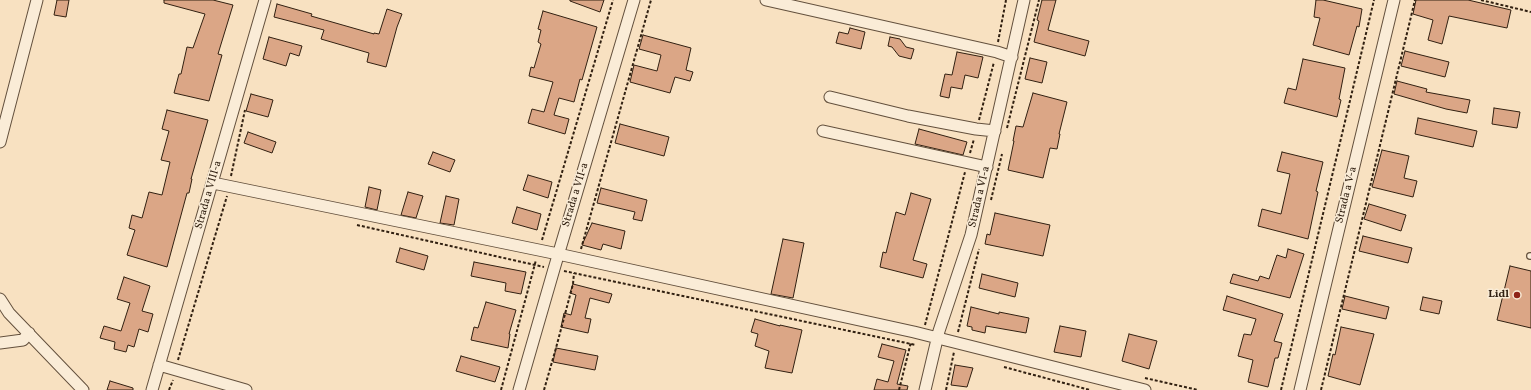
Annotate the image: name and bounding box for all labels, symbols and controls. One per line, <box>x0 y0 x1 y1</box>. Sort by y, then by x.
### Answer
street label: Strada a VIII-a <box>193 159 225 231</box>
street label: Strada a VII-a <box>560 161 592 229</box>
street label: Strada a VI-a <box>967 165 993 229</box>
street label: Strada a V-a <box>1334 165 1360 225</box>
place label: Lidl <box>1488 288 1509 302</box>
marker: Lidl <box>1512 290 1522 300</box>

